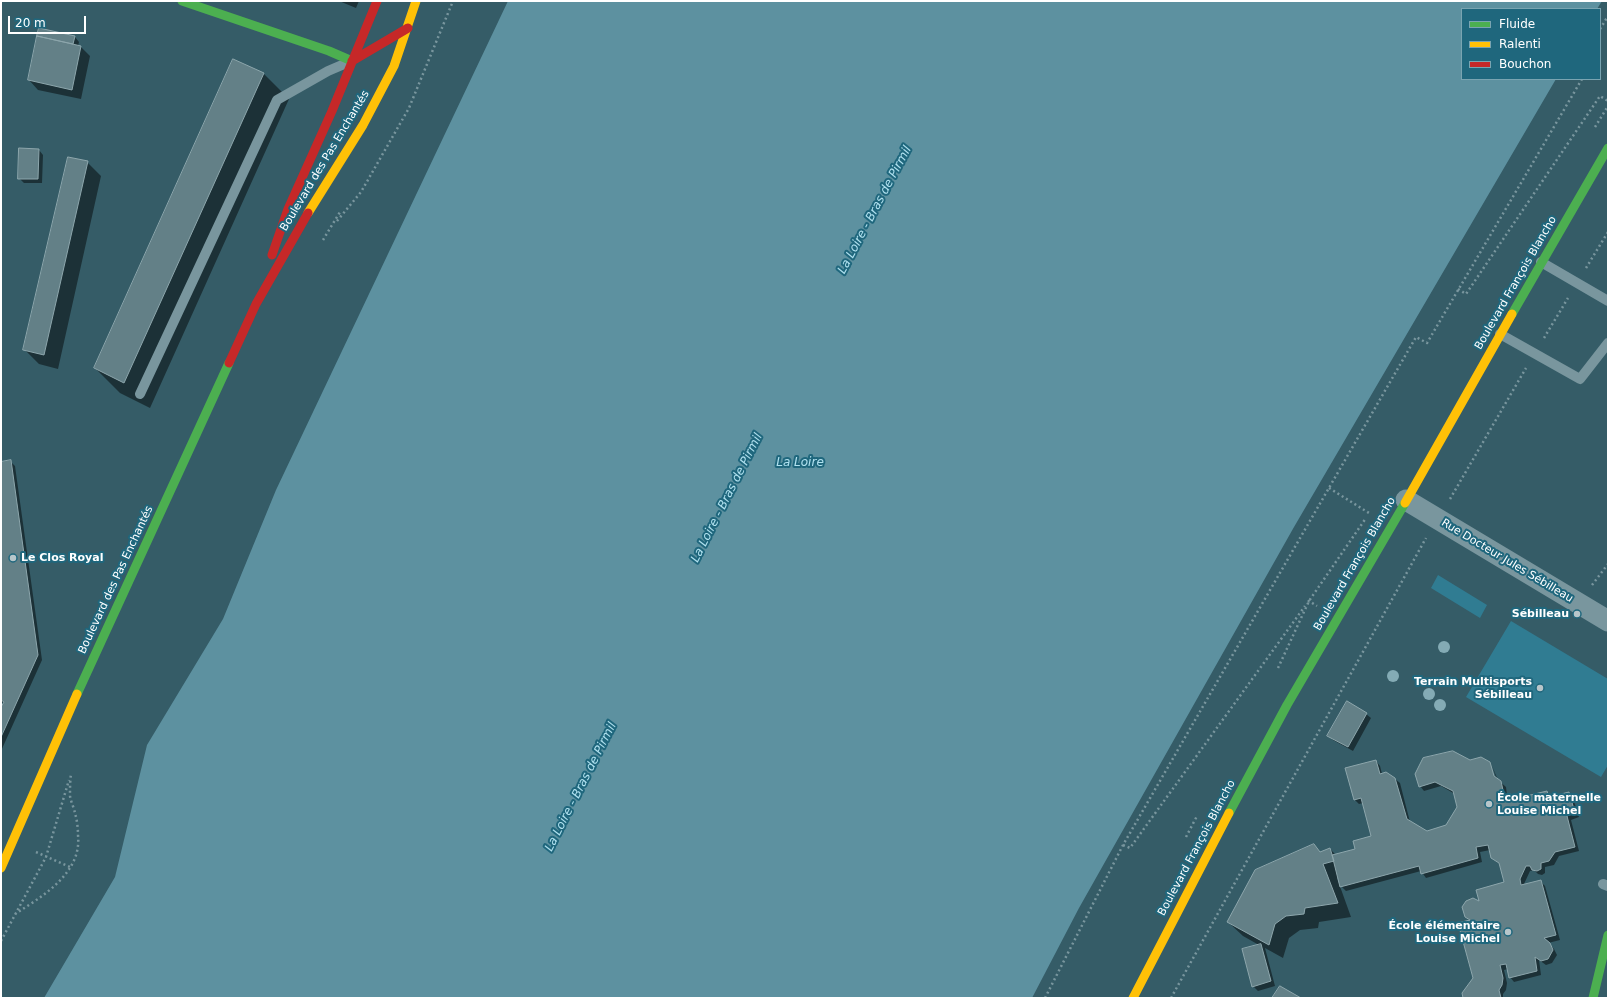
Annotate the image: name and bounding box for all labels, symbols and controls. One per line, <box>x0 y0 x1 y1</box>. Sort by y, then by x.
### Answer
scale bar <box>10 8 88 34</box>
legend <box>1461 8 1601 80</box>
text: 20 m <box>15 16 46 30</box>
text: Fluide <box>1499 17 1535 31</box>
text: Ralenti <box>1499 37 1541 51</box>
text: Bouchon <box>1499 57 1551 71</box>
street label: Boulevard des Pas Enchantés <box>278 88 372 234</box>
water label: La Loire - Bras de Pirmil <box>835 144 915 276</box>
street label: Boulevard François Blancho <box>1472 214 1560 352</box>
water label: La Loire - Bras de Pirmil <box>688 431 766 565</box>
water label: La Loire <box>776 456 824 470</box>
street label: Boulevard François Blancho <box>1311 495 1399 633</box>
street label: Boulevard des Pas Enchantés <box>76 504 156 656</box>
street label: Rue Docteur Jules Sébilleau <box>1439 516 1575 606</box>
place label: Le Clos Royal <box>21 551 103 565</box>
marker: Le Clos Royal <box>8 553 18 563</box>
place label: Sébilleau <box>1512 607 1569 621</box>
marker: Sébilleau <box>1572 609 1582 619</box>
place label: Terrain Multisports Sébilleau <box>1414 675 1532 701</box>
marker: Terrain Multisports Sébilleau <box>1535 683 1545 693</box>
water label: La Loire - Bras de Pirmil <box>542 720 620 854</box>
street label: Boulevard François Blancho <box>1155 778 1239 918</box>
place label: École maternelle Louise Michel <box>1497 791 1601 817</box>
marker: École maternelle Louise Michel <box>1484 799 1494 809</box>
place label: École élémentaire Louise Michel <box>1389 919 1500 945</box>
marker: École élémentaire Louise Michel <box>1503 927 1513 937</box>

